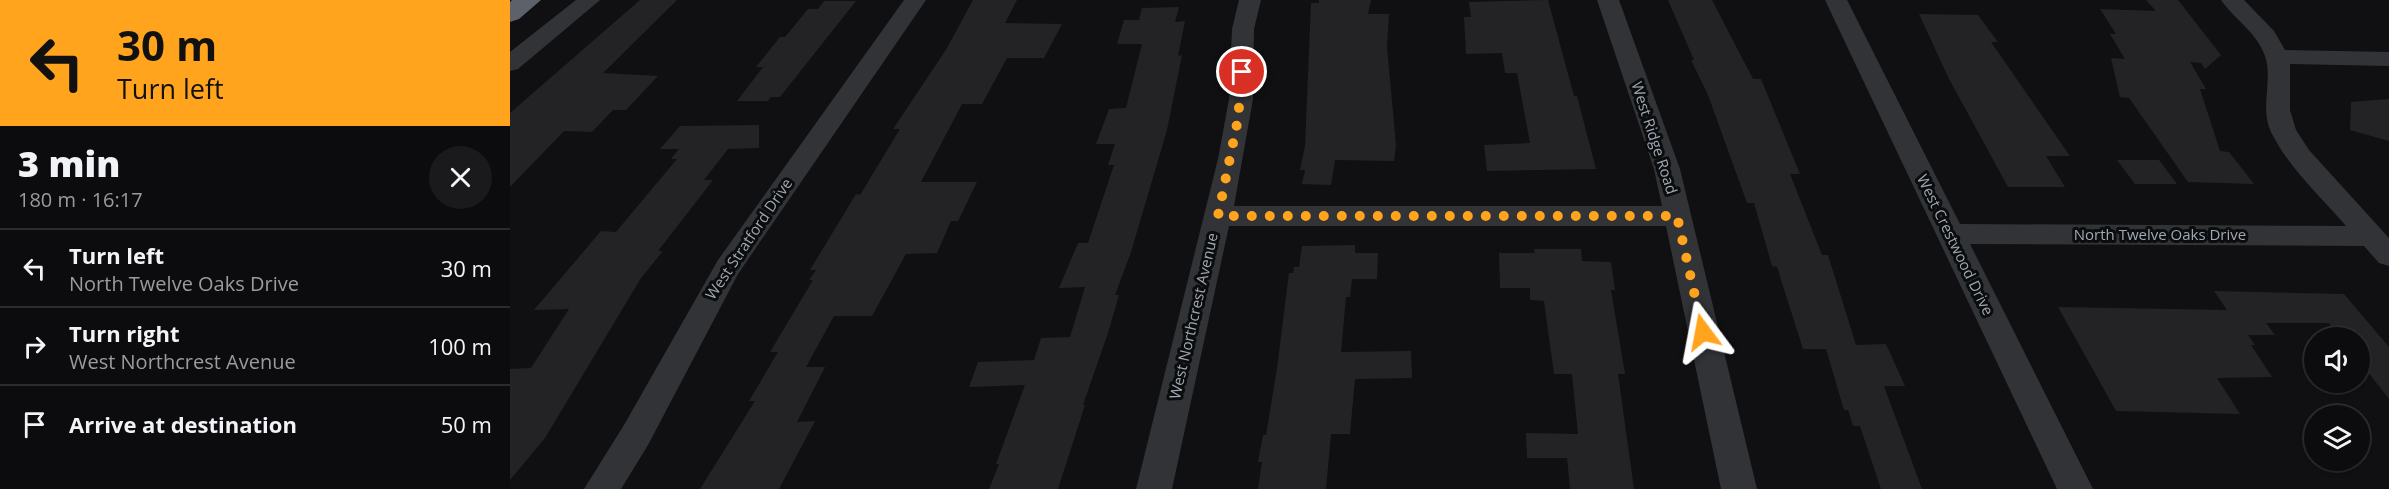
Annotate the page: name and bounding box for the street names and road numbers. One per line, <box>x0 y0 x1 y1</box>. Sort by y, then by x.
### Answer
street label: West Ridge Road <box>1627 79 1683 196</box>
street label: West Crestwood Drive <box>1913 171 1999 318</box>
street label: West Stratford Drive <box>700 174 796 303</box>
street label: North Twelve Oaks Drive <box>2074 224 2246 244</box>
street label: West Northcrest Avenue <box>1164 231 1222 401</box>

